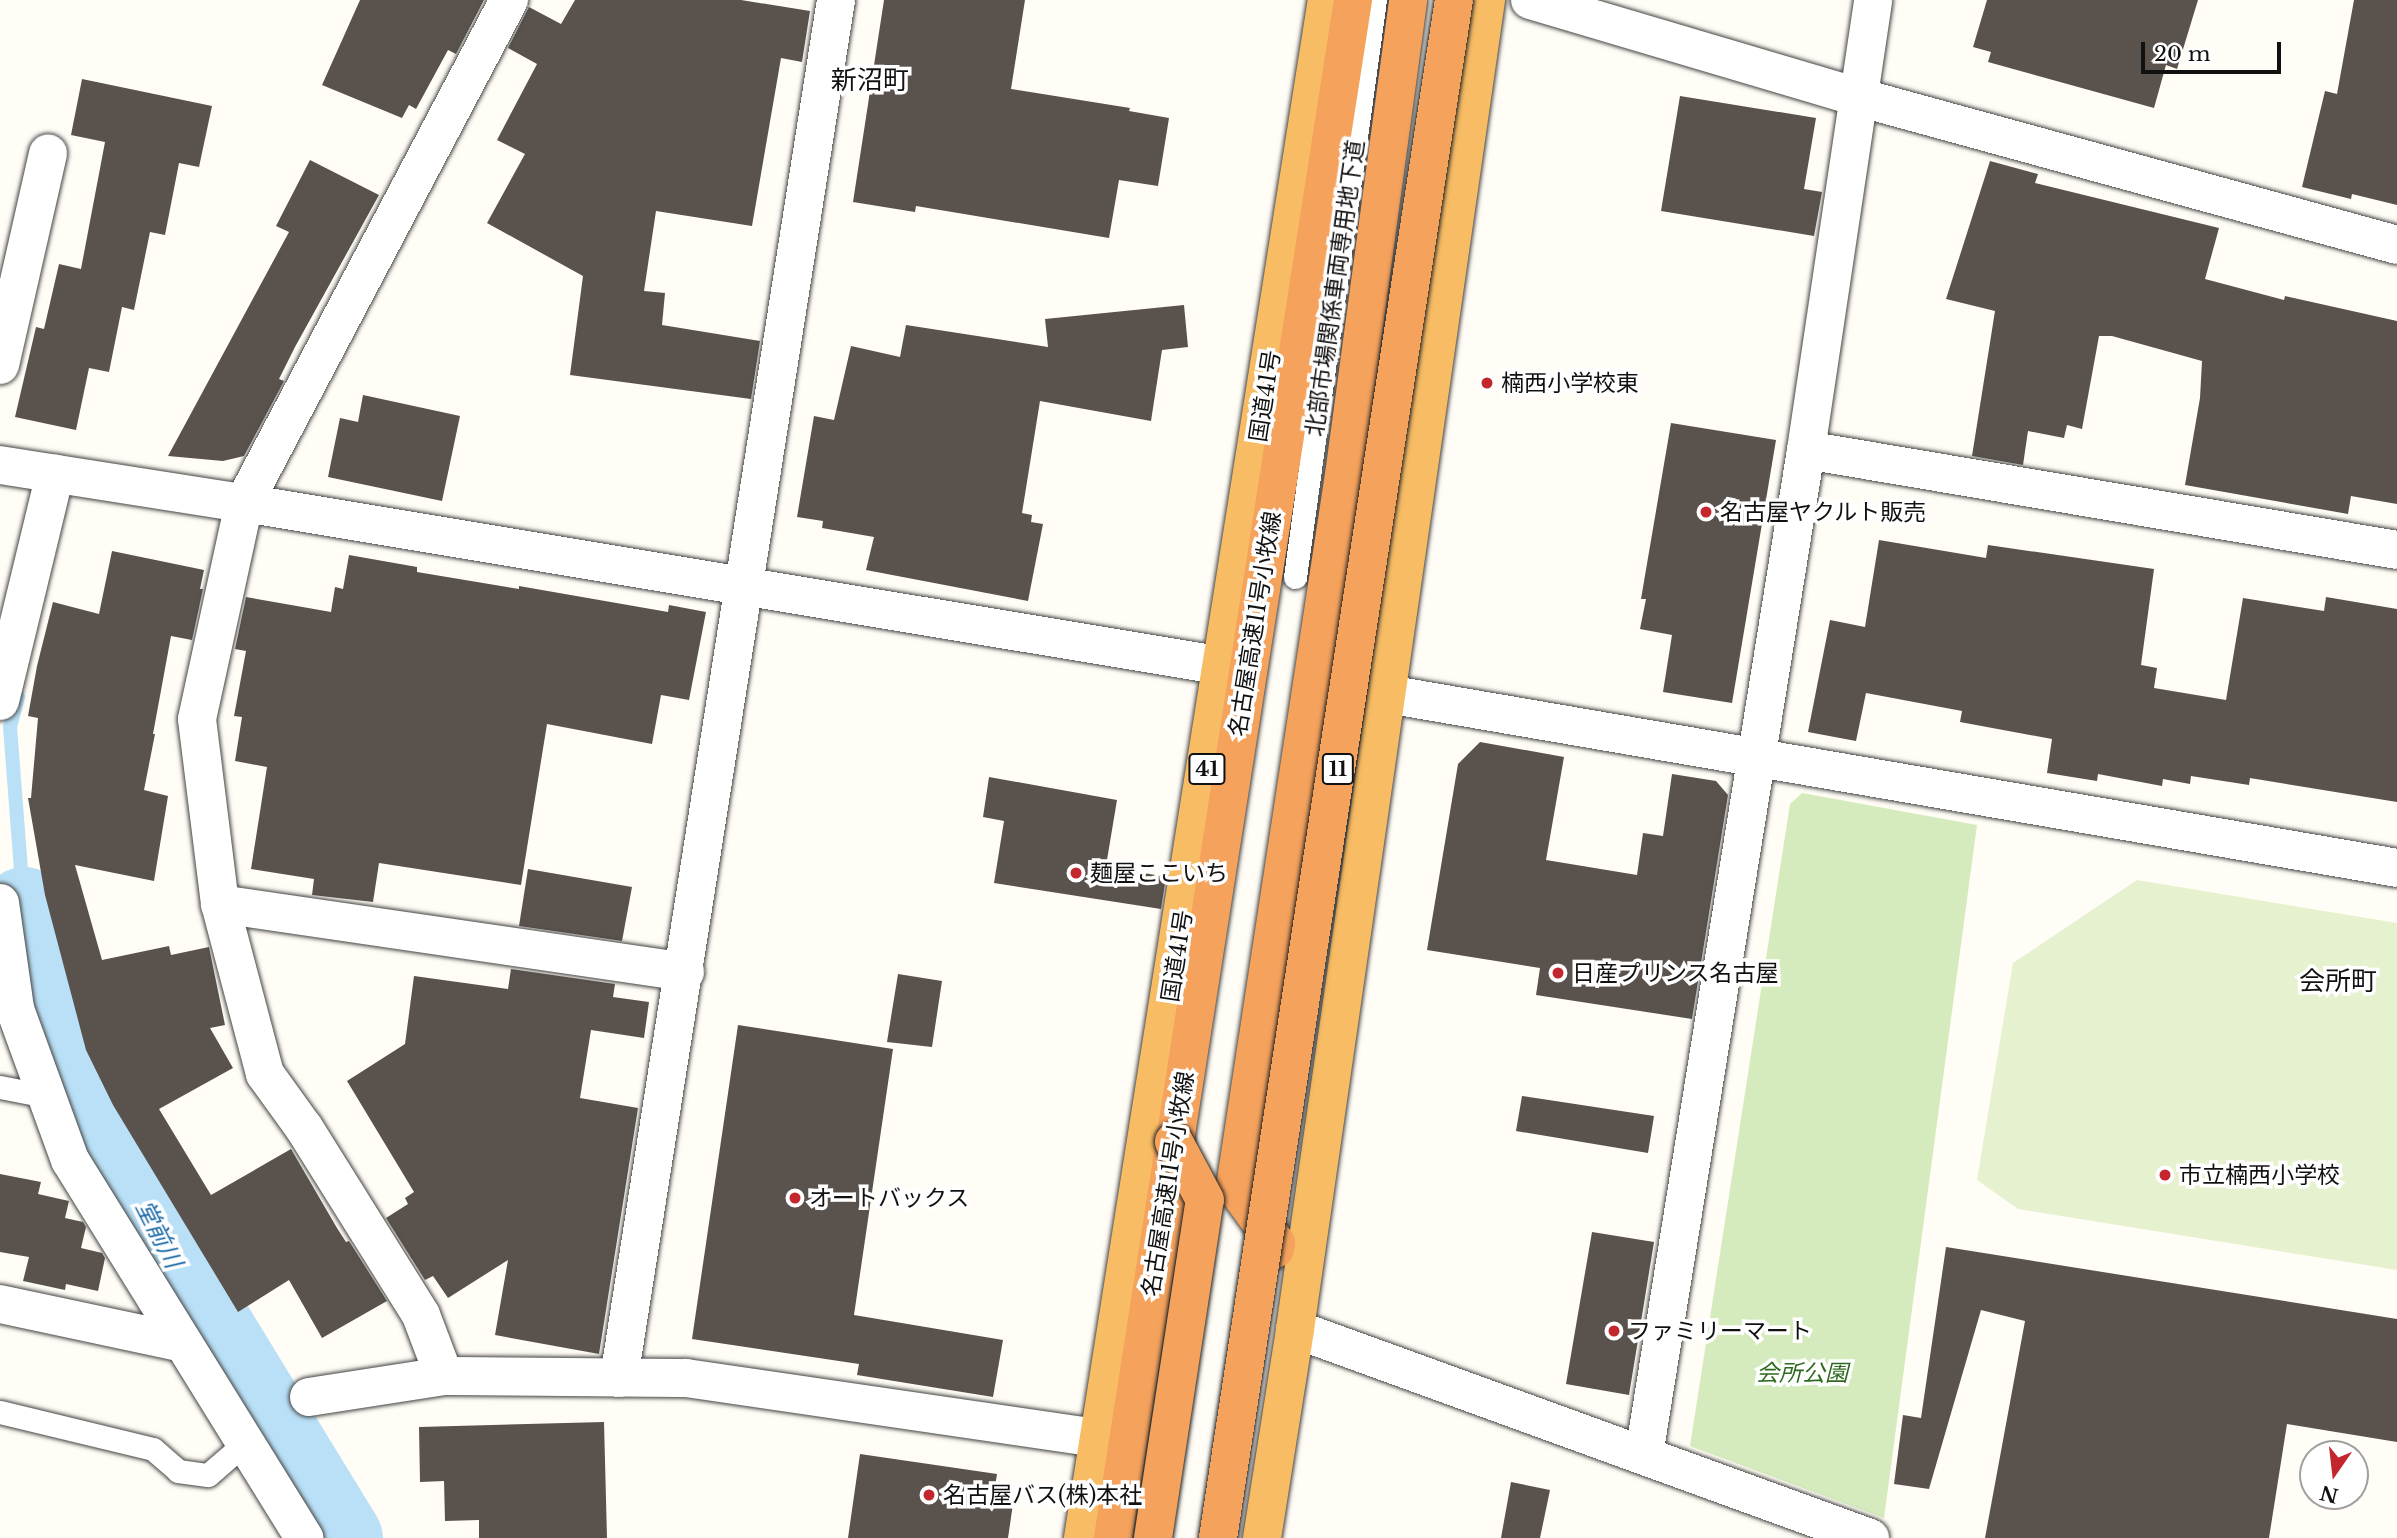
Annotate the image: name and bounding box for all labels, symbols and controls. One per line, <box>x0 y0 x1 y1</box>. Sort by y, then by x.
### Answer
scale bar <box>2145 28 2285 72</box>
text: 20 m <box>2154 41 2211 67</box>
district label: 新沼町 <box>831 65 909 97</box>
street label: 北部市場関係車両専用地下道 <box>1301 138 1369 438</box>
street label: 国道41号 <box>1244 348 1286 444</box>
place label: 楠西小学校東 <box>1501 369 1639 397</box>
marker: 楠西小学校東 <box>1479 375 1495 391</box>
place label: 名古屋ヤクルト販売 <box>1720 498 1927 526</box>
marker: 名古屋ヤクルト販売 <box>1698 504 1714 520</box>
street label: 名古屋高速11号小牧線 <box>1224 509 1286 739</box>
road number: 41 <box>1188 752 1226 786</box>
road number: 11 <box>1320 752 1356 786</box>
place label: 麺屋ここいち <box>1090 859 1228 887</box>
marker: 麺屋ここいち <box>1068 865 1084 881</box>
street label: 国道41号 <box>1156 908 1198 1004</box>
place label: 日産プリンス名古屋 <box>1572 959 1779 987</box>
marker: 日産プリンス名古屋 <box>1550 965 1566 981</box>
district label: 会所町 <box>2299 966 2377 998</box>
street label: 名古屋高速11号小牧線 <box>1137 1069 1199 1299</box>
place label: 市立楠西小学校 <box>2179 1161 2340 1189</box>
marker: 市立楠西小学校 <box>2157 1167 2173 1183</box>
place label: オートバックス <box>809 1184 970 1212</box>
marker: オートバックス <box>787 1190 803 1206</box>
water label: 堂前川 <box>130 1195 188 1273</box>
place label: ファミリーマート <box>1628 1317 1812 1345</box>
marker: ファミリーマート <box>1606 1323 1622 1339</box>
park label: 会所公園 <box>1756 1359 1848 1387</box>
north arrow <box>2299 1440 2369 1510</box>
place label: 名古屋バス(株)本社 <box>943 1481 1142 1509</box>
text: N <box>2318 1481 2341 1507</box>
marker: 名古屋バス(株)本社 <box>921 1487 937 1503</box>

